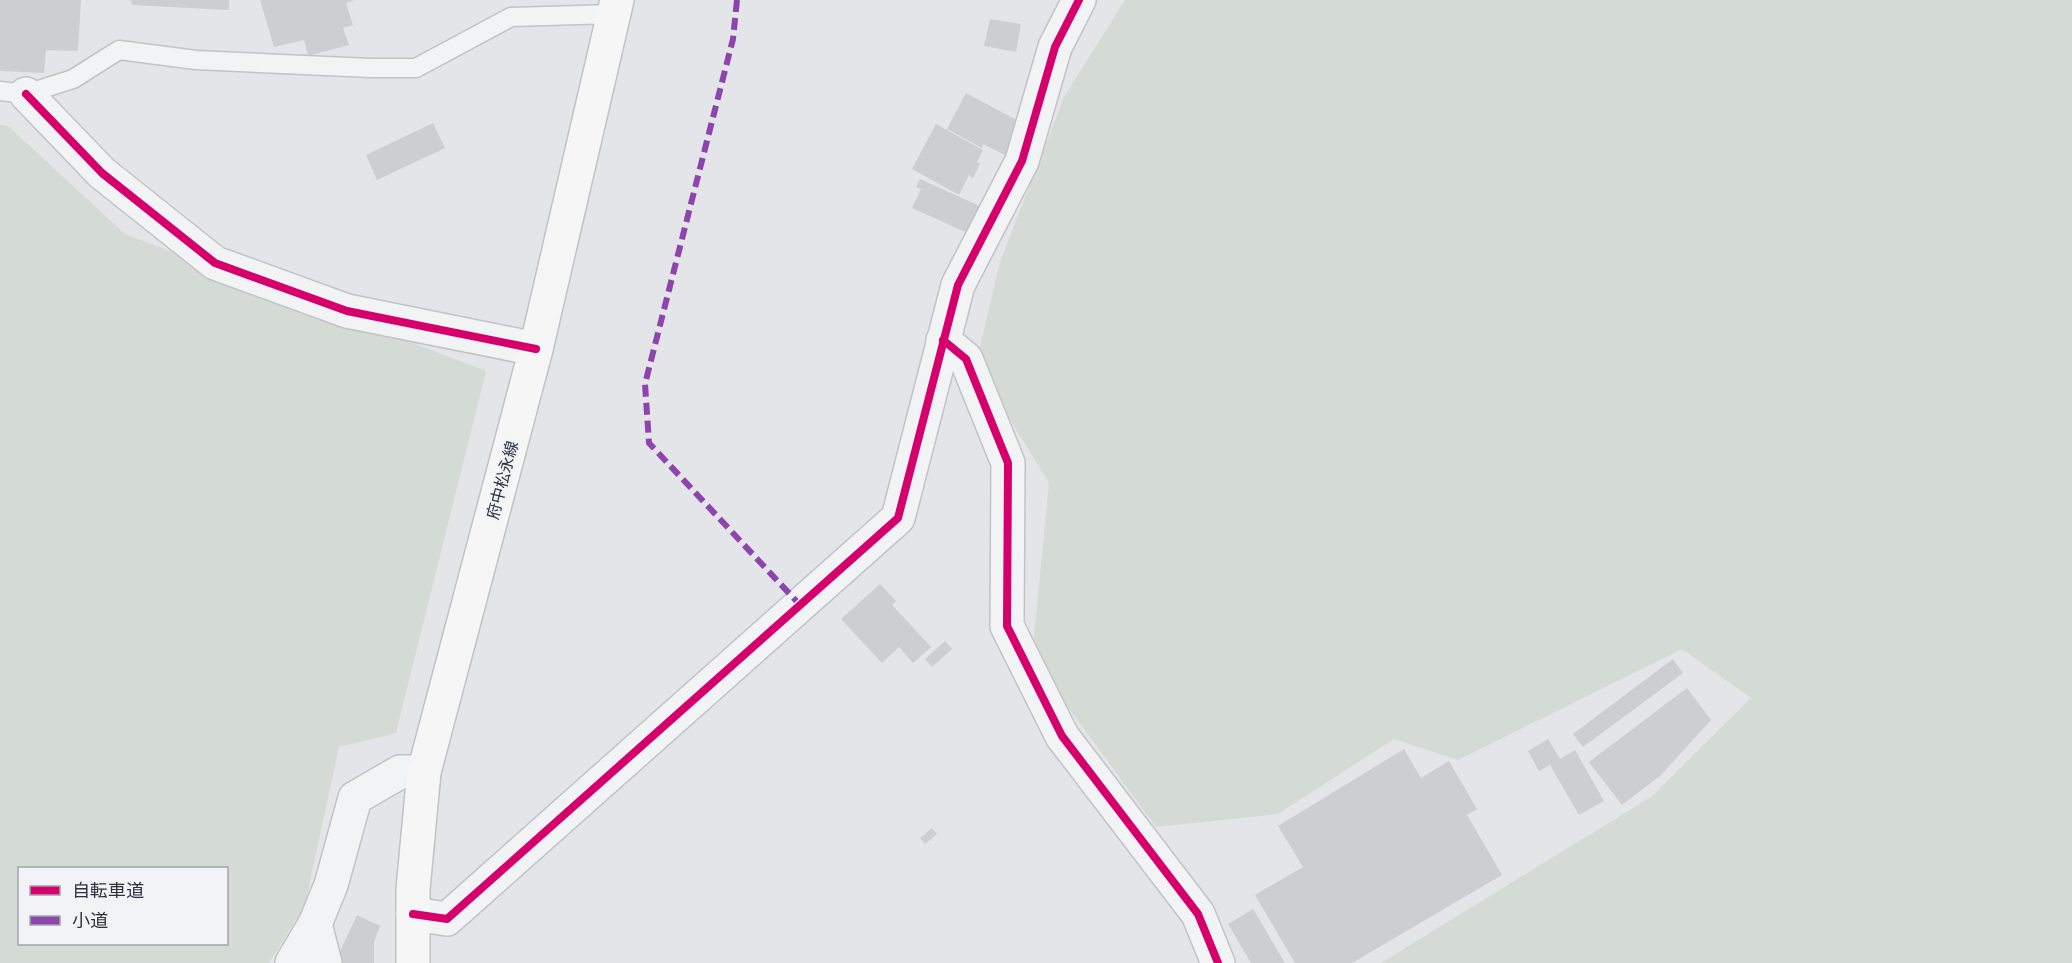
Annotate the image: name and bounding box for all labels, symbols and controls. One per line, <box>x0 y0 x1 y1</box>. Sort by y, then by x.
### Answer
street label: 府中松永線 <box>482 439 522 521</box>
legend <box>18 867 228 945</box>
text: 自転車道 <box>72 879 144 901</box>
text: 小道 <box>72 909 108 931</box>

